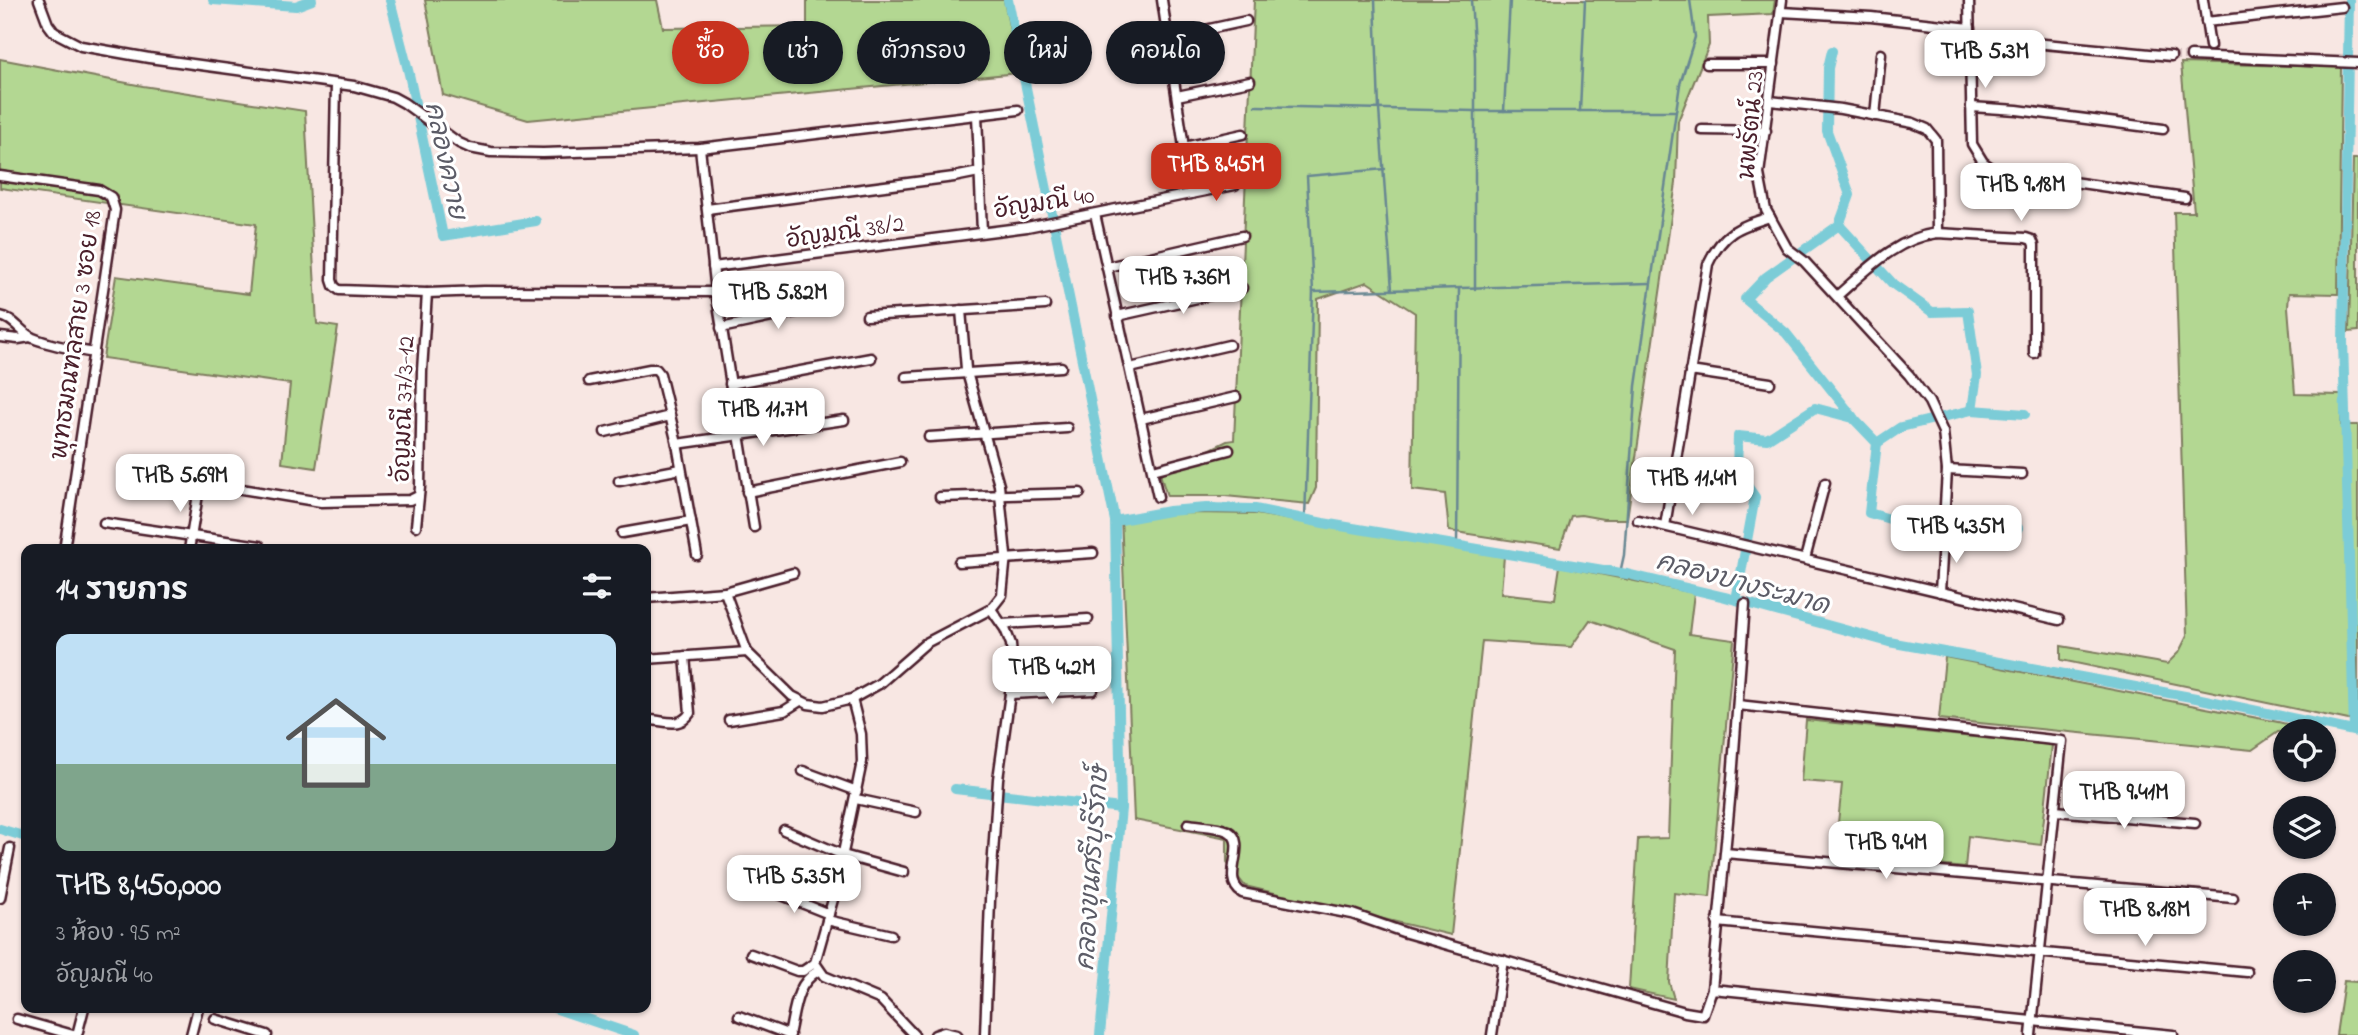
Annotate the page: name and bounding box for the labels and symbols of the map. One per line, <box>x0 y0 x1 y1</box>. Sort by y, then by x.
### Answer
pin: THB 5.3M <box>1913 31 2057 90</box>
street label: นพรัตน์ 23 <box>1729 69 1775 181</box>
water label: คลองควาย <box>413 98 475 225</box>
pin: THB 8.45M <box>1136 144 1296 203</box>
pin: THB 9.18M <box>1941 164 2101 223</box>
street label: อัญมณี 40 <box>992 179 1097 230</box>
street label: พุทธมณฑลสาย 3 ซอย 18 <box>43 208 112 462</box>
street label: อัญมณี 38/2 <box>784 208 907 259</box>
pin: THB 7.36M <box>1103 256 1263 316</box>
pin: THB 5.82M <box>698 272 858 331</box>
street label: อัญมณี 37/3-12 <box>385 335 426 483</box>
pin: THB 11.7M <box>683 388 843 448</box>
pin: THB 5.69M <box>100 454 260 514</box>
pin: THB 11.4M <box>1612 458 1772 517</box>
pin: THB 4.35M <box>1876 505 2036 565</box>
water label: คลองบางระมาด <box>1652 544 1834 627</box>
pin: THB 4.2M <box>980 646 1124 706</box>
water label: คลองขุนศรีบุรีรักษ์ <box>1067 761 1120 972</box>
pin: THB 9.41M <box>2044 772 2204 831</box>
pin: THB 9.4M <box>1814 822 1958 881</box>
pin: THB 5.35M <box>714 856 874 915</box>
pin: THB 8.18M <box>2065 888 2225 948</box>

